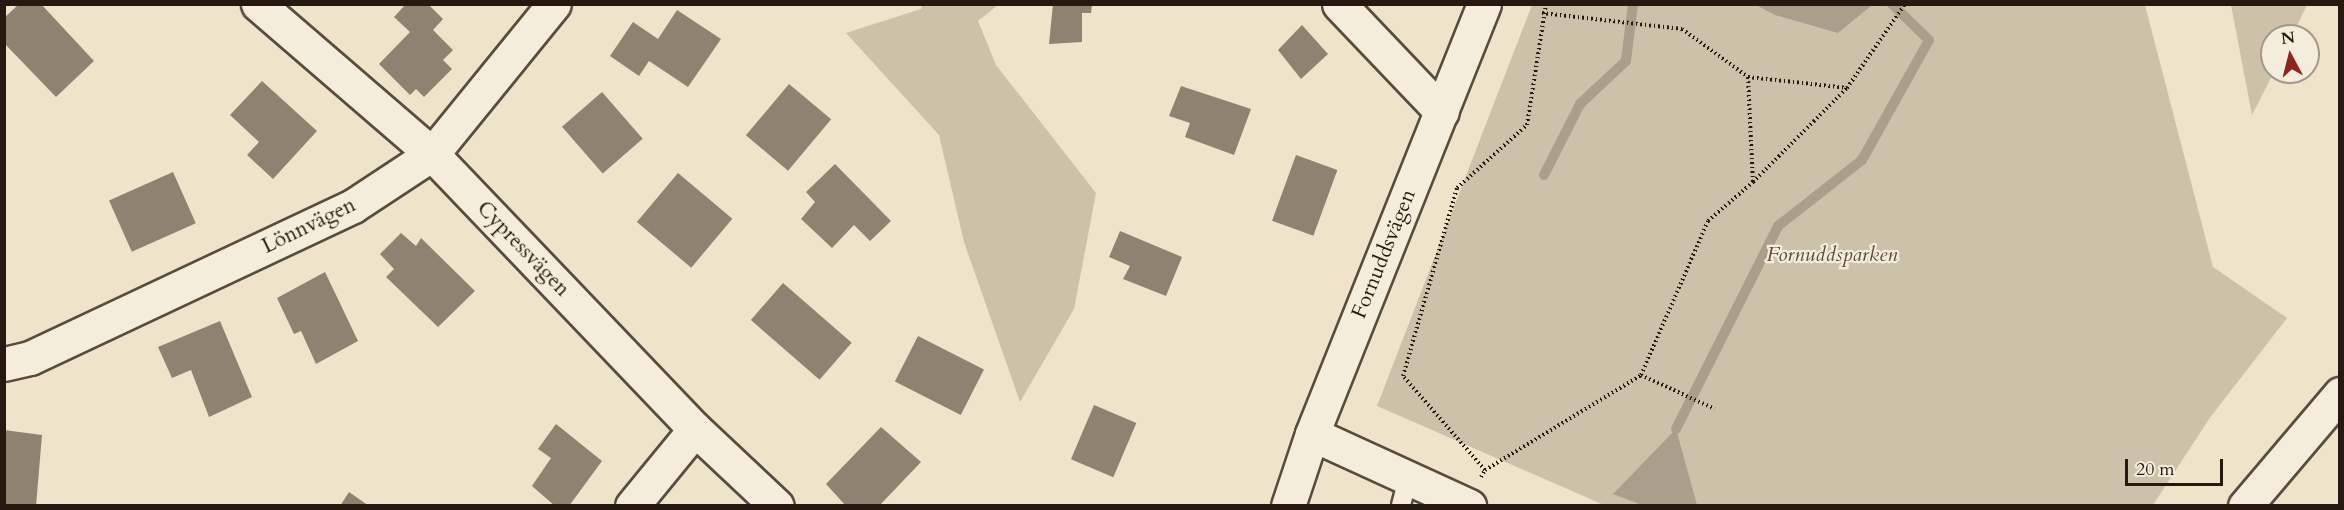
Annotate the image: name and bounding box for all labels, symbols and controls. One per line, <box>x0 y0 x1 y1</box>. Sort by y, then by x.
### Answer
north arrow <box>2260 24 2320 84</box>
text: N <box>2280 26 2296 50</box>
street label: Fornuddsvägen <box>1347 186 1421 322</box>
street label: Lönnvägen <box>258 193 360 259</box>
street label: Cypressvägen <box>471 196 575 302</box>
park label: Fornuddsparken <box>1766 242 1898 268</box>
scale bar <box>2128 447 2226 485</box>
text: 20 m <box>2136 457 2175 482</box>

